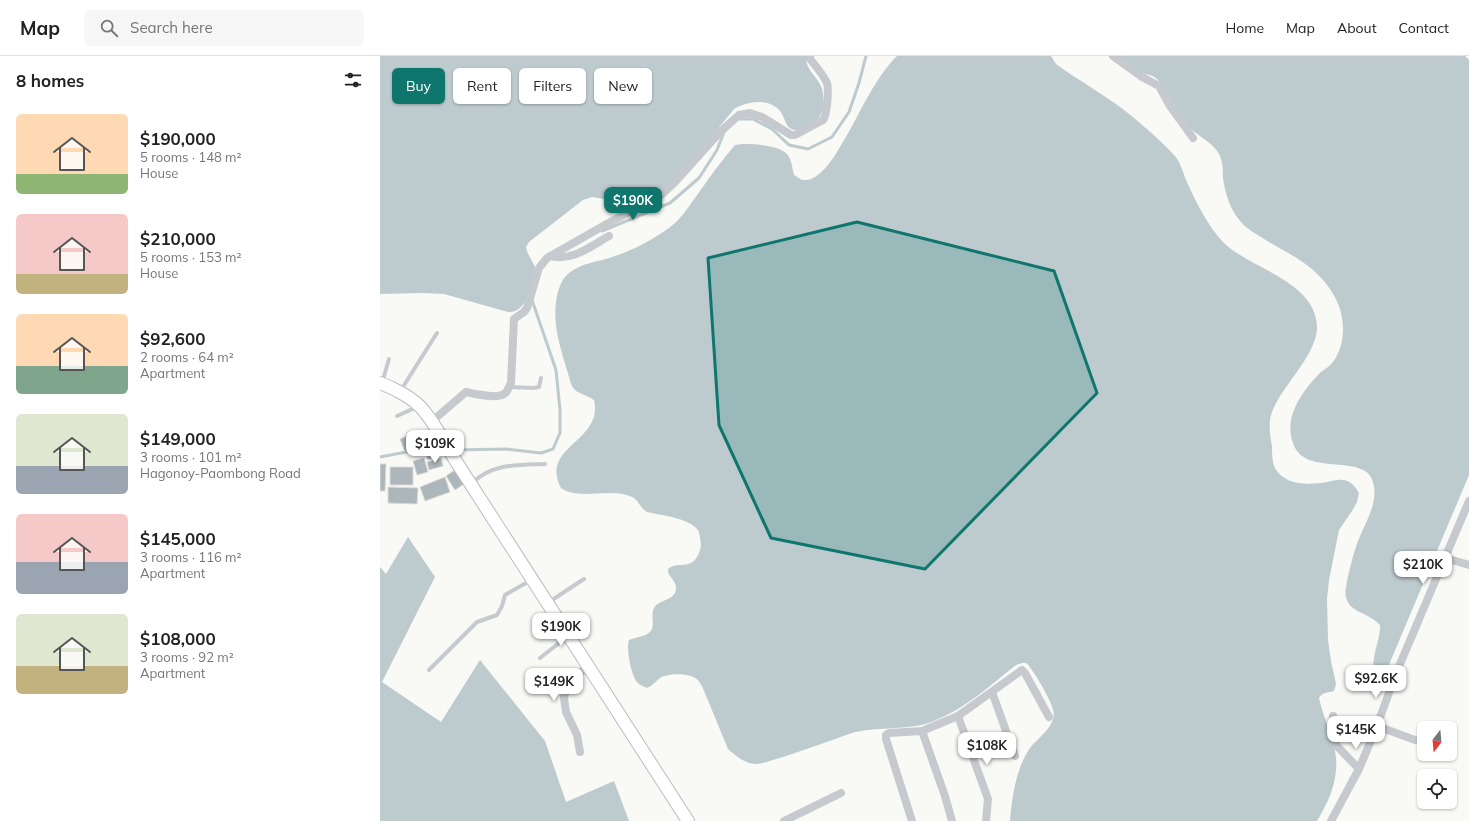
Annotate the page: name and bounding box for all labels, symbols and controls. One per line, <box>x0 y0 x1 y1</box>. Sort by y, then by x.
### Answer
search box <box>84 10 364 46</box>
text: Map <box>20 16 60 40</box>
icon: search <box>98 17 120 39</box>
text: Search here <box>130 18 213 37</box>
text: Home <box>1225 19 1264 37</box>
text: Map <box>1286 19 1315 37</box>
text: About <box>1337 19 1377 37</box>
text: Contact <box>1399 19 1449 37</box>
chip: Buy <box>392 68 445 104</box>
chip: Rent <box>453 68 511 104</box>
chip: Filters <box>519 68 586 104</box>
chip: New <box>594 68 652 104</box>
icon: filters <box>342 69 364 91</box>
text: 8 homes <box>16 70 84 91</box>
text: $190,000 <box>140 128 216 149</box>
icon: home <box>48 130 96 178</box>
text: 5 rooms · 148 m² <box>140 149 241 165</box>
text: House <box>140 165 178 181</box>
pin: $190K <box>605 187 661 221</box>
text: $190K <box>613 192 653 208</box>
text: $210,000 <box>140 228 216 249</box>
icon: home <box>48 230 96 278</box>
text: 5 rooms · 153 m² <box>140 249 241 265</box>
text: House <box>140 265 178 281</box>
text: $92,600 <box>140 328 205 349</box>
icon: home <box>48 330 96 378</box>
text: 2 rooms · 64 m² <box>140 349 234 365</box>
text: Apartment <box>140 365 205 381</box>
text: $149,000 <box>140 428 216 449</box>
icon: home <box>48 430 96 478</box>
pin: $109K <box>407 430 463 464</box>
text: $109K <box>415 435 455 451</box>
text: 3 rooms · 101 m² <box>140 449 241 465</box>
text: Hagonoy-Paombong Road <box>140 465 301 481</box>
text: $145,000 <box>140 528 216 549</box>
icon: home <box>48 530 96 578</box>
text: 3 rooms · 116 m² <box>140 549 241 565</box>
pin: $210K <box>1395 551 1451 585</box>
text: $210K <box>1403 556 1443 572</box>
text: Apartment <box>140 565 205 581</box>
pin: $190K <box>533 613 589 647</box>
text: $190K <box>541 618 581 634</box>
text: $108,000 <box>140 628 216 649</box>
icon: home <box>48 630 96 678</box>
text: 3 rooms · 92 m² <box>140 649 234 665</box>
text: Apartment <box>140 665 205 681</box>
pin: $92.6K <box>1343 665 1409 699</box>
pin: $149K <box>526 668 582 702</box>
text: $92.6K <box>1354 670 1398 686</box>
text: $149K <box>534 673 574 689</box>
pin: $145K <box>1328 716 1384 750</box>
text: $145K <box>1336 721 1376 737</box>
north arrow <box>1417 721 1457 761</box>
map controls <box>1417 721 1457 809</box>
pin: $108K <box>959 732 1015 766</box>
text: $108K <box>967 737 1007 753</box>
button: locate <box>1417 769 1457 809</box>

